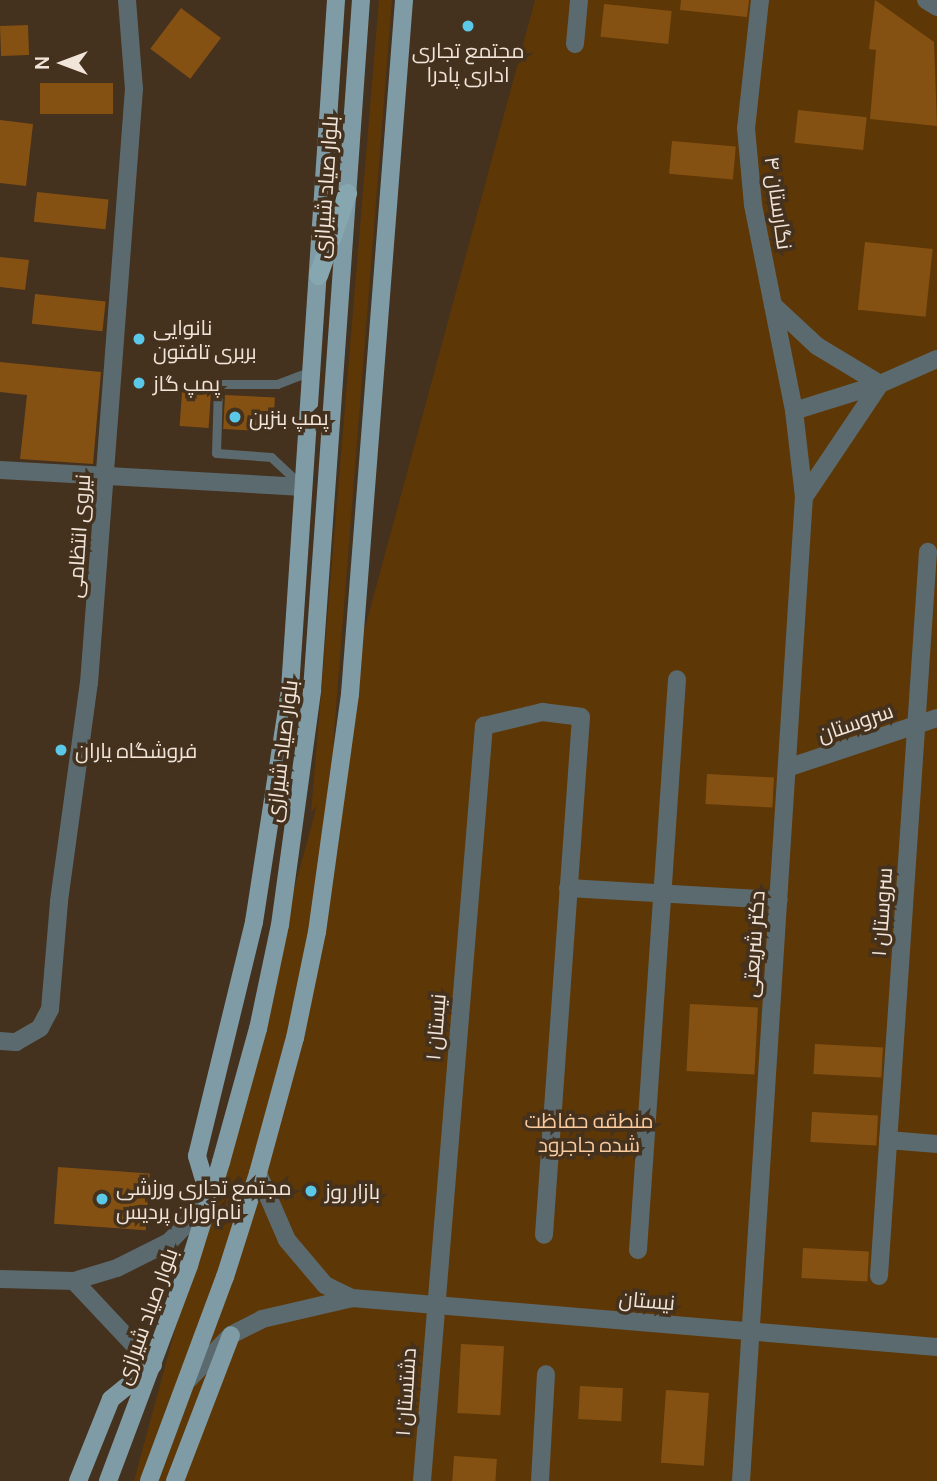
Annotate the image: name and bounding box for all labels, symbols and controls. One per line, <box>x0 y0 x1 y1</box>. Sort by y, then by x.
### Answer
marker: مجتمع تجاری اداری پادرا <box>460 18 476 34</box>
north arrow <box>28 28 98 98</box>
place label: مجتمع تجاری اداری پادرا <box>412 37 524 87</box>
text: N <box>29 56 55 70</box>
street label: بلوار صیاد شیرازی <box>307 115 343 259</box>
street label: نگارستان ۴ <box>760 155 798 251</box>
place label: نانوایی بربری تافتون <box>153 314 257 364</box>
marker: نانوایی بربری تافتون <box>131 331 147 347</box>
place label: پمپ گاز <box>153 370 220 396</box>
marker: پمپ گاز <box>131 375 147 391</box>
place label: پمپ بنزین <box>249 404 329 430</box>
marker: پمپ بنزین <box>227 409 243 425</box>
street label: نیروی انتظامی <box>61 473 95 599</box>
street label: بلوار صیاد شیرازی <box>260 678 302 824</box>
street label: سروستان <box>814 697 896 747</box>
place label: فروشگاه یاران <box>75 737 197 763</box>
marker: فروشگاه یاران <box>53 742 69 758</box>
street label: سروستان ۱ <box>865 867 897 957</box>
street label: دکتر شریعتی <box>737 890 769 998</box>
street label: نیستان ۱ <box>420 993 450 1061</box>
park label: منطقه حفاظت شده جاجرود <box>524 1107 654 1157</box>
place label: مجتمع تجاری ورزشی نام‌آوران پردیس <box>116 1174 291 1224</box>
place label: بازار روز <box>325 1178 380 1204</box>
marker: بازار روز <box>303 1183 319 1199</box>
marker: مجتمع تجاری ورزشی نام‌آوران پردیس <box>94 1191 110 1207</box>
street label: بلوار صیاد شیرازی <box>110 1244 182 1388</box>
street label: نیستان <box>618 1285 676 1315</box>
street label: دشتستان ۱ <box>389 1347 421 1437</box>

